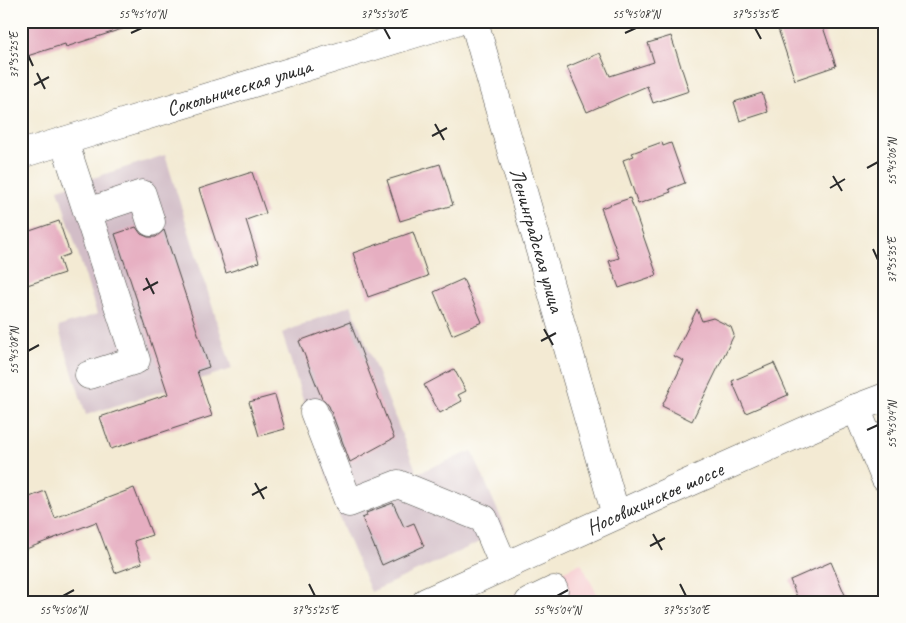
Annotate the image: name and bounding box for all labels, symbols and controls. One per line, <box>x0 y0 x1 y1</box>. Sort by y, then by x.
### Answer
text: 55°45'10"N <box>118 6 167 22</box>
text: 37°55'30"E <box>361 6 409 22</box>
text: 55°45'08"N <box>612 6 661 22</box>
text: 37°55'35"E <box>732 6 780 22</box>
text: 37°55'25"E <box>6 30 22 78</box>
street label: Сокольническая улица <box>163 52 317 122</box>
text: 55°45'06"N <box>884 137 900 186</box>
street label: Ленинградская улица <box>504 165 570 317</box>
text: 37°55'35"E <box>884 235 900 283</box>
text: 55°45'08"N <box>6 326 22 375</box>
text: 55°45'04"N <box>884 400 900 449</box>
street label: Носовихинское шоссе <box>582 456 728 540</box>
text: 55°45'06"N <box>39 602 88 618</box>
text: 37°55'25"E <box>292 602 340 618</box>
text: 55°45'04"N <box>533 602 582 618</box>
text: 37°55'30"E <box>663 602 711 618</box>

